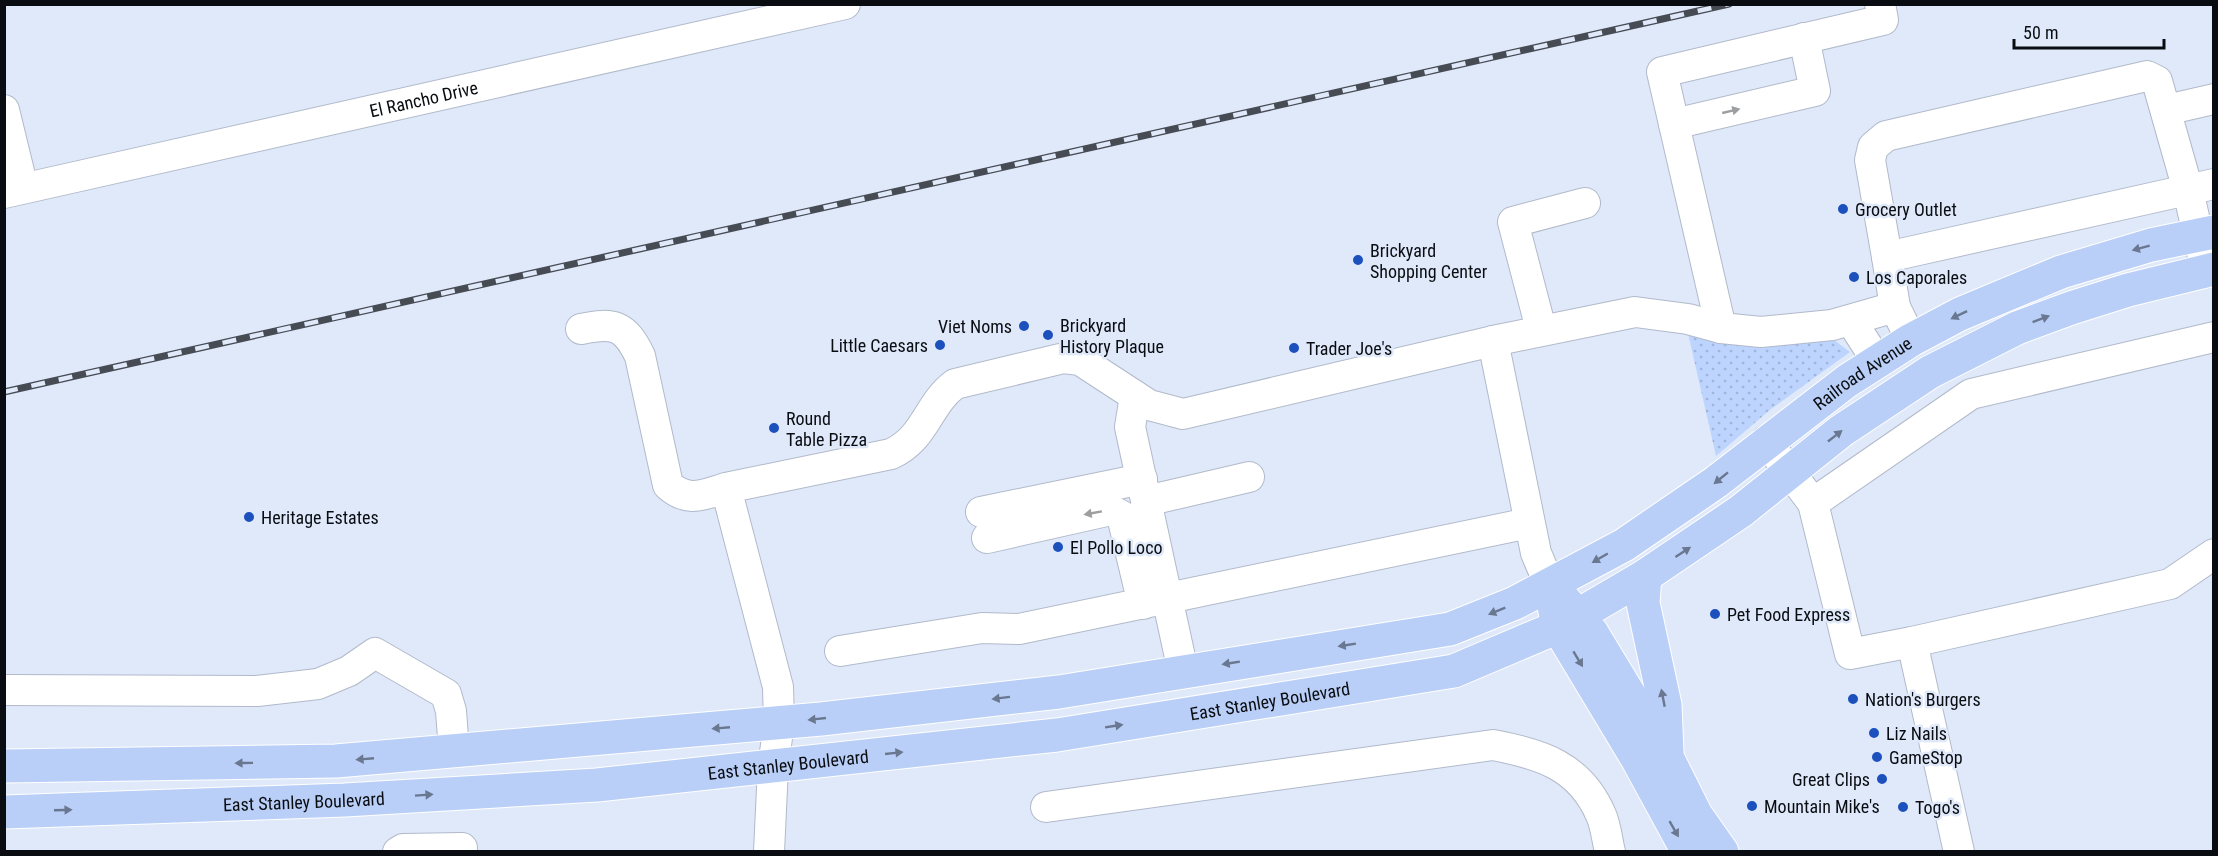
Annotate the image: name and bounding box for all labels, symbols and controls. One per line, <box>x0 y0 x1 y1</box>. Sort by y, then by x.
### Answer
scale bar <box>2014 12 2164 50</box>
text: 50 m <box>2023 22 2058 43</box>
street label: El Rancho Drive <box>367 76 480 121</box>
one-way arrow <box>1722 105 1740 115</box>
place label: Grocery Outlet <box>1855 199 1957 220</box>
marker: Grocery Outlet <box>1836 202 1850 216</box>
place label: Brickyard Shopping Center <box>1370 240 1488 282</box>
one-way arrow <box>2132 244 2150 253</box>
marker: Brickyard Shopping Center <box>1351 253 1365 267</box>
place label: Los Caporales <box>1866 267 1967 288</box>
marker: Los Caporales <box>1847 270 1861 284</box>
one-way arrow <box>1950 311 1967 320</box>
one-way arrow <box>2032 314 2050 323</box>
place label: Brickyard History Plaque <box>1060 315 1164 357</box>
place label: Viet Noms <box>938 316 1012 337</box>
marker: Viet Noms <box>1017 319 1031 333</box>
marker: Brickyard History Plaque <box>1041 328 1055 342</box>
street label: Railroad Avenue <box>1809 332 1915 414</box>
place label: Little Caesars <box>830 335 928 356</box>
marker: Little Caesars <box>933 338 947 352</box>
place label: Trader Joe's <box>1306 338 1392 359</box>
marker: Trader Joe's <box>1287 341 1301 355</box>
place label: Round Table Pizza <box>786 408 867 450</box>
marker: Round Table Pizza <box>767 421 781 435</box>
one-way arrow <box>1828 430 1843 442</box>
one-way arrow <box>1713 472 1729 485</box>
place label: Heritage Estates <box>261 507 379 528</box>
one-way arrow <box>1083 509 1102 518</box>
marker: Heritage Estates <box>242 510 256 524</box>
place label: El Pollo Loco <box>1070 537 1162 558</box>
marker: El Pollo Loco <box>1051 540 1065 554</box>
one-way arrow <box>1675 546 1691 557</box>
one-way arrow <box>1592 553 1608 564</box>
place label: Pet Food Express <box>1727 604 1850 625</box>
one-way arrow <box>1487 606 1505 616</box>
marker: Pet Food Express <box>1708 607 1722 621</box>
one-way arrow <box>1337 640 1356 649</box>
one-way arrow <box>1572 651 1583 667</box>
one-way arrow <box>1222 659 1241 668</box>
street label: East Stanley Boulevard <box>1188 677 1351 724</box>
one-way arrow <box>1658 689 1667 708</box>
place label: Nation's Burgers <box>1865 689 1981 710</box>
marker: Nation's Burgers <box>1846 692 1860 706</box>
one-way arrow <box>991 694 1010 703</box>
one-way arrow <box>808 714 827 724</box>
one-way arrow <box>1105 721 1124 730</box>
one-way arrow <box>711 723 730 733</box>
place label: Liz Nails <box>1886 723 1947 744</box>
marker: Liz Nails <box>1867 726 1881 740</box>
street label: East Stanley Boulevard <box>707 745 870 783</box>
place label: GameStop <box>1889 747 1963 768</box>
one-way arrow <box>885 748 904 758</box>
marker: GameStop <box>1870 750 1884 764</box>
one-way arrow <box>356 754 375 764</box>
one-way arrow <box>234 758 253 767</box>
place label: Great Clips <box>1792 769 1870 790</box>
marker: Great Clips <box>1875 772 1889 786</box>
street label: East Stanley Boulevard <box>223 787 385 815</box>
one-way arrow <box>414 791 433 800</box>
place label: Mountain Mike's <box>1764 796 1880 817</box>
place label: Togo's <box>1915 797 1960 818</box>
marker: Mountain Mike's <box>1745 799 1759 813</box>
marker: Togo's <box>1896 800 1910 814</box>
one-way arrow <box>53 806 72 815</box>
one-way arrow <box>1669 821 1680 837</box>

